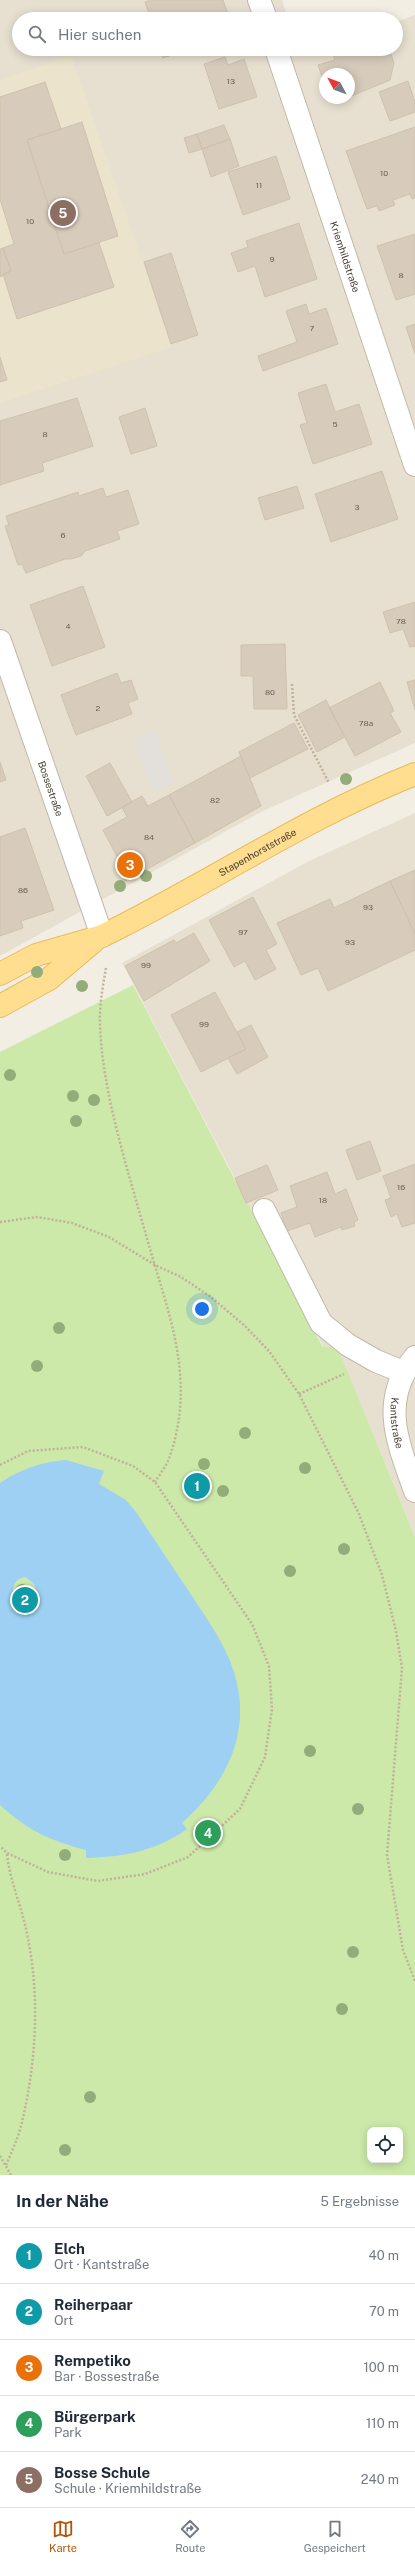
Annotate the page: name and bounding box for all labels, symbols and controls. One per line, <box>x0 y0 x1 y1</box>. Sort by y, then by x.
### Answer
search box <box>12 12 403 56</box>
icon: search <box>26 23 48 45</box>
text: Hier suchen <box>58 26 141 43</box>
north arrow <box>319 68 355 104</box>
house number: 13 <box>227 76 235 86</box>
house number: 10 <box>380 168 388 178</box>
house number: 11 <box>256 180 262 190</box>
pin: 5 <box>50 198 76 228</box>
house number: 10 <box>26 216 34 226</box>
street label: Kriemhildstraße <box>328 220 363 294</box>
house number: 9 <box>270 254 275 264</box>
house number: 8 <box>398 270 404 280</box>
house number: 7 <box>310 323 315 333</box>
house number: 5 <box>332 419 338 429</box>
house number: 8 <box>42 429 48 439</box>
house number: 3 <box>354 502 360 512</box>
house number: 6 <box>61 530 66 540</box>
house number: 78 <box>396 616 406 626</box>
house number: 4 <box>65 621 71 631</box>
house number: 80 <box>265 687 275 697</box>
house number: 2 <box>96 703 101 713</box>
house number: 78a <box>359 718 373 728</box>
street label: Bossestraße <box>36 759 66 818</box>
house number: 82 <box>210 795 220 805</box>
street label: Stapenhorststraße <box>216 825 299 878</box>
house number: 84 <box>144 832 154 842</box>
pin: 3 <box>117 850 143 880</box>
house number: 86 <box>18 885 28 895</box>
house number: 93 <box>363 902 373 912</box>
house number: 97 <box>238 927 248 937</box>
house number: 93 <box>345 937 355 947</box>
house number: 99 <box>141 960 151 970</box>
house number: 99 <box>199 1019 209 1029</box>
house number: 16 <box>397 1182 405 1192</box>
house number: 18 <box>319 1195 327 1205</box>
your location <box>192 1299 212 1319</box>
street label: Kantstraße <box>389 1397 406 1450</box>
pin: 1 <box>184 1471 210 1501</box>
pin: 2 <box>12 1585 38 1615</box>
pin: 4 <box>195 1818 221 1848</box>
map controls <box>367 2127 403 2163</box>
button: locate <box>367 2127 403 2163</box>
text: In der Nähe <box>16 2191 109 2211</box>
text: 5 Ergebnisse <box>321 2194 399 2209</box>
text: Elch <box>54 2240 85 2257</box>
text: 1 <box>26 2248 32 2263</box>
text: 40 m <box>368 2248 399 2263</box>
text: Ort · Kantstraße <box>54 2257 149 2272</box>
text: Reiherpaar <box>54 2296 133 2313</box>
text: 2 <box>25 2304 33 2319</box>
text: 70 m <box>369 2304 399 2319</box>
text: Ort <box>54 2313 73 2328</box>
text: Rempetiko <box>54 2352 131 2369</box>
text: 3 <box>25 2360 33 2375</box>
text: 100 m <box>363 2360 399 2375</box>
text: Bar · Bossestraße <box>54 2369 159 2384</box>
text: Bürgerpark <box>54 2408 136 2425</box>
text: 4 <box>25 2416 33 2431</box>
text: 110 m <box>366 2416 399 2431</box>
text: Park <box>54 2425 82 2440</box>
text: Bosse Schule <box>54 2464 150 2481</box>
text: 5 <box>25 2472 33 2487</box>
text: 240 m <box>361 2472 399 2487</box>
text: Schule · Kriemhildstraße <box>54 2481 201 2496</box>
tab: Karte <box>49 2518 77 2554</box>
tab: Route <box>175 2518 205 2554</box>
tab: Gespeichert <box>304 2518 366 2554</box>

